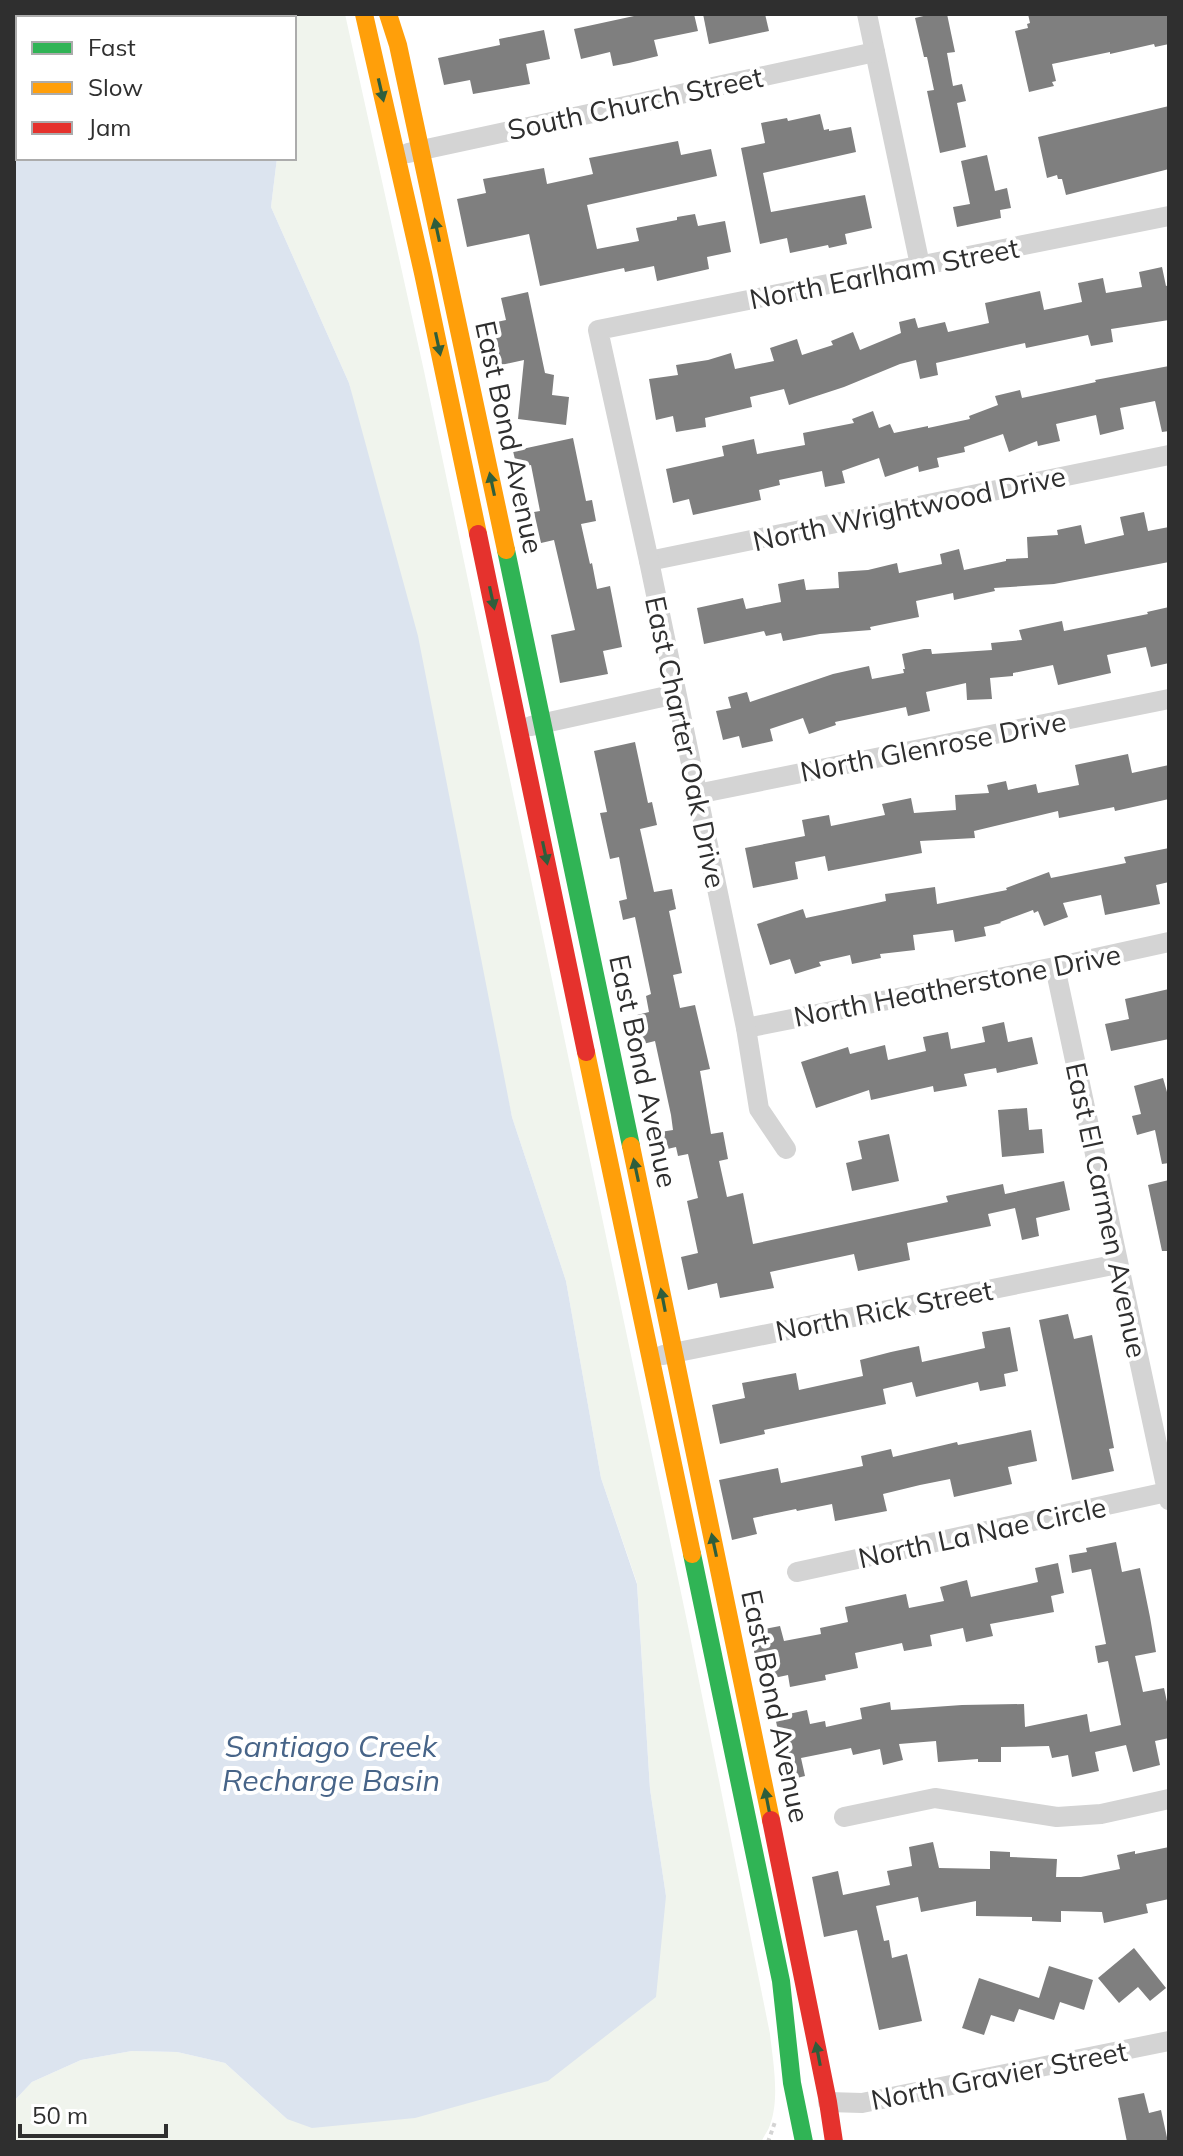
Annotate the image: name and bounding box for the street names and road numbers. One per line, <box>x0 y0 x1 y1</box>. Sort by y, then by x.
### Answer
street label: South Church Street <box>504 59 766 147</box>
street label: North Earlham Street <box>746 230 1022 316</box>
street label: East Bond Avenue <box>468 317 552 557</box>
street label: North Wrightwood Drive <box>749 458 1069 558</box>
street label: East Charter Oak Drive <box>638 593 734 891</box>
street label: North Glenrose Drive <box>797 703 1069 789</box>
street label: North Heatherstone Drive <box>791 936 1123 1034</box>
street label: East Bond Avenue <box>602 951 686 1191</box>
street label: East El Carmen Avenue <box>1059 1059 1155 1361</box>
street label: North Rick Street <box>772 1272 996 1348</box>
street label: North La Nae Circle <box>855 1489 1109 1575</box>
street label: East Bond Avenue <box>734 1586 818 1826</box>
street label: North Gravier Street <box>868 2033 1130 2117</box>

